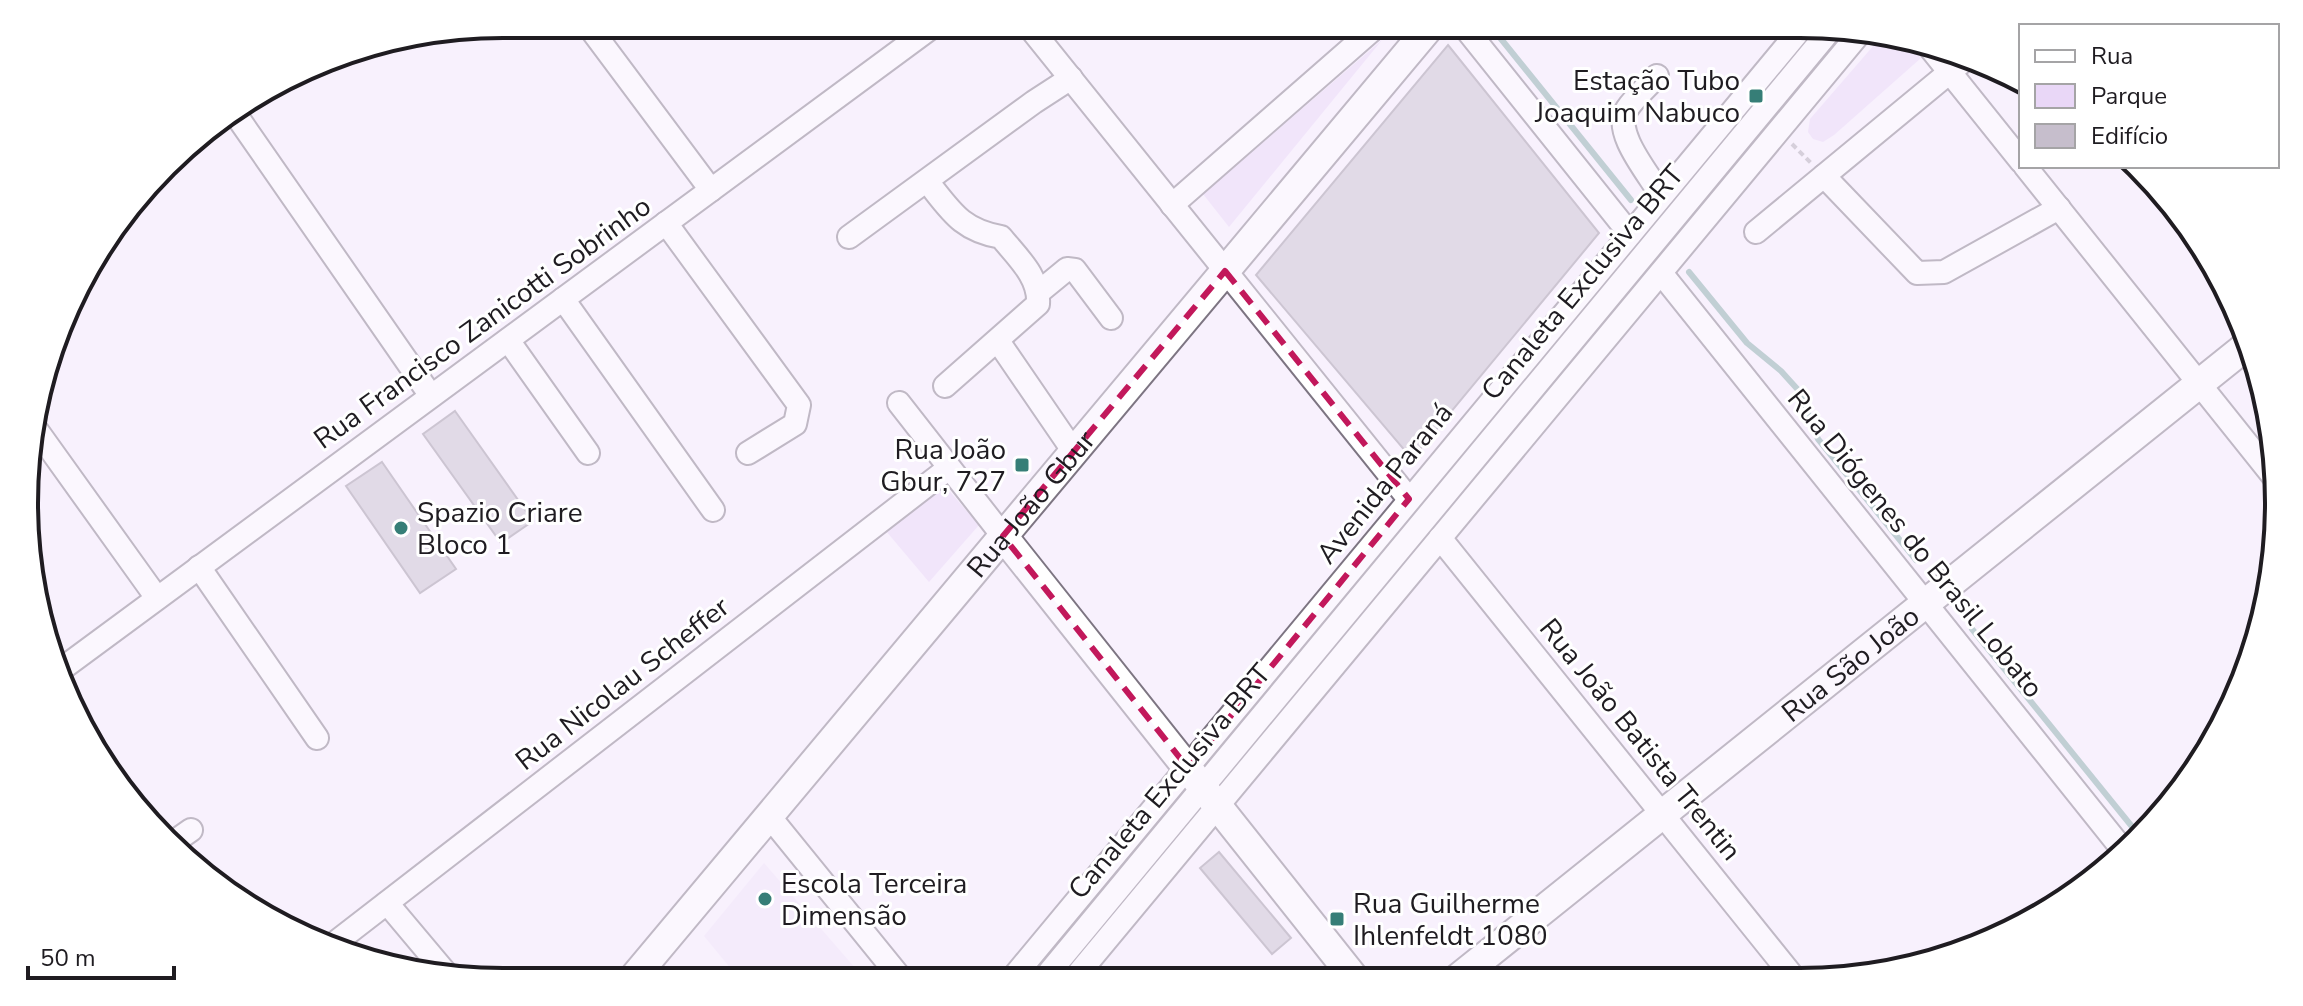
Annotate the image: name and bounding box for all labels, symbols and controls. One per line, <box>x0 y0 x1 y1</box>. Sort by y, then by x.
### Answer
legend <box>2019 24 2279 168</box>
text: Rua <box>2091 40 2133 72</box>
place label: Estação Tubo Joaquim Nabuco <box>1534 62 1740 132</box>
text: Parque <box>2091 80 2167 112</box>
marker: Estação Tubo Joaquim Nabuco <box>1747 87 1765 105</box>
text: Edifício <box>2091 120 2168 152</box>
street label: Canaleta Exclusiva BRT <box>1473 157 1693 408</box>
street label: Rua Francisco Zanicotti Sobrinho <box>306 188 659 458</box>
street label: Rua Diógenes do Brasil Lobato <box>1779 381 2052 706</box>
street label: Avenida Paraná <box>1308 395 1462 572</box>
street label: Rua João Gbur <box>959 423 1104 586</box>
place label: Rua João Gbur, 727 <box>880 431 1006 501</box>
marker: Rua João Gbur, 727 <box>1013 456 1031 474</box>
place label: Spazio Criare Bloco 1 <box>417 494 583 564</box>
marker: Spazio Criare Bloco 1 <box>392 519 410 537</box>
street label: Rua Nicolau Scheffer <box>508 588 737 779</box>
street label: Rua São João <box>1774 598 1928 731</box>
street label: Rua João Batista Trentin <box>1531 611 1750 869</box>
street label: Canaleta Exclusiva BRT <box>1060 656 1280 907</box>
place label: Escola Terceira Dimensão <box>781 865 967 935</box>
place label: Rua Guilherme Ihlenfeldt 1080 <box>1353 885 1548 955</box>
marker: Escola Terceira Dimensão <box>756 890 774 908</box>
marker: Rua Guilherme Ihlenfeldt 1080 <box>1328 910 1346 928</box>
scale bar <box>28 930 174 980</box>
text: 50 m <box>40 942 96 974</box>

